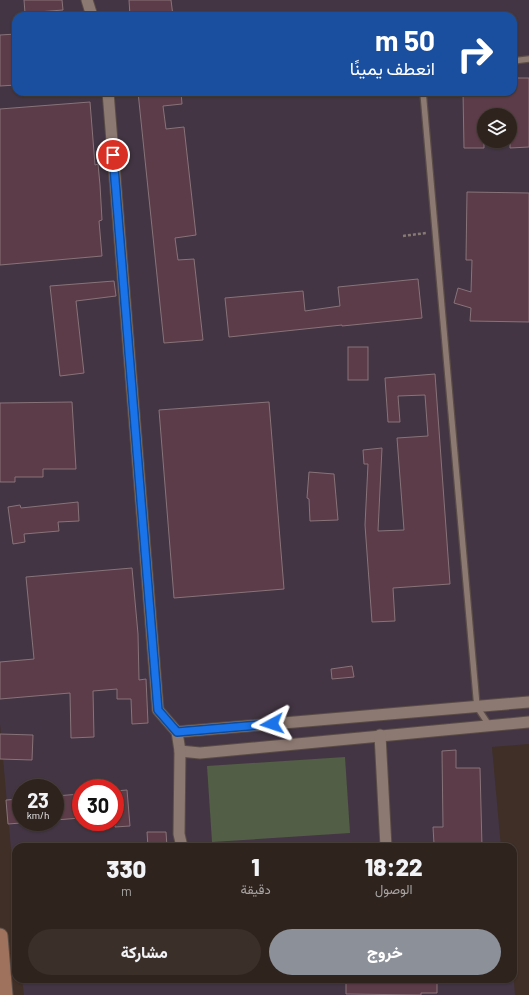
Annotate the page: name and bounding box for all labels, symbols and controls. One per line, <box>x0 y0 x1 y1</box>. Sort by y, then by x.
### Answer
text: 50 m <box>375 23 435 57</box>
icon: right <box>449 28 501 80</box>
text: انعطف يمينًا <box>350 57 435 79</box>
map controls <box>477 108 517 148</box>
button: layers <box>477 108 517 148</box>
pin <box>96 138 130 172</box>
icon: arrive <box>102 144 124 166</box>
position arrow <box>251 703 293 745</box>
speed limit sign: 30 <box>72 779 124 831</box>
text: 23 <box>27 788 49 812</box>
text: km/h <box>27 809 49 821</box>
text: 1 <box>251 852 260 881</box>
text: 18:22 <box>365 852 423 881</box>
text: 330 <box>106 854 146 883</box>
text: دقيقة <box>241 881 271 897</box>
text: الوصول <box>375 881 413 897</box>
text: m <box>121 883 132 899</box>
button: مشاركة <box>28 929 261 975</box>
button: خروج <box>269 929 501 975</box>

